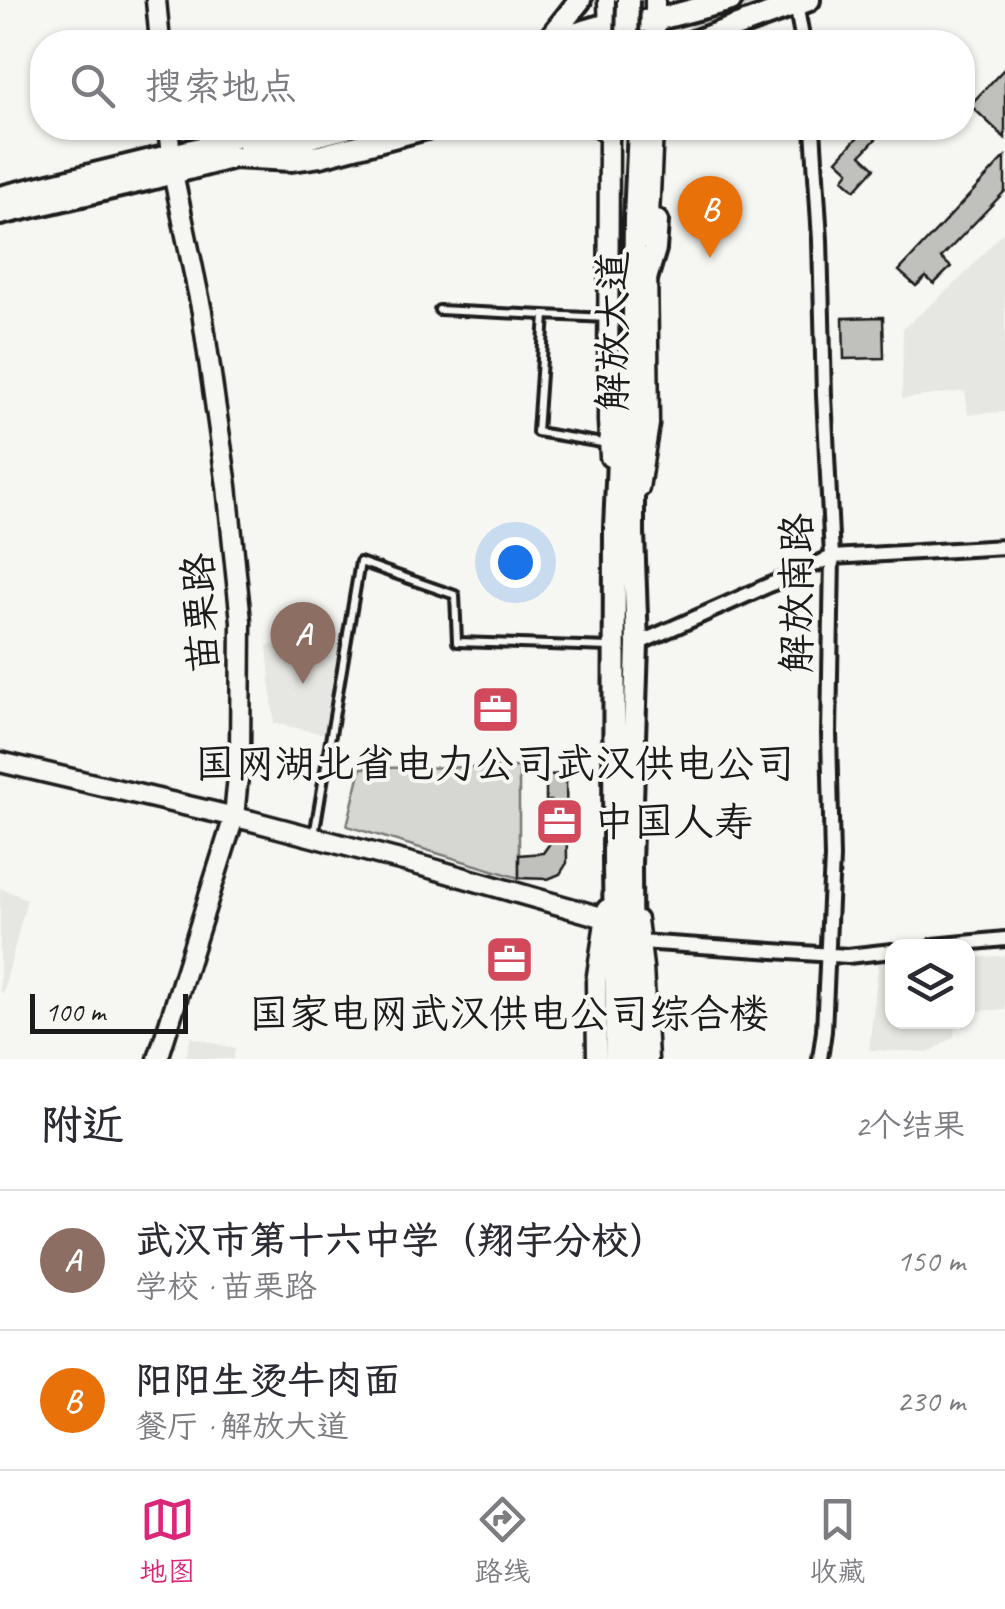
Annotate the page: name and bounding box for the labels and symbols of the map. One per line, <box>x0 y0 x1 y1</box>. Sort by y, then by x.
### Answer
pin: B <box>678 176 742 258</box>
street label: 解放大道 <box>588 251 638 411</box>
street label: 解放南路 <box>772 513 822 673</box>
your location <box>490 537 541 588</box>
street label: 苗栗路 <box>173 552 229 674</box>
pin: A <box>270 602 336 684</box>
office icon: 国网湖北省电力公司武汉供电公司 <box>469 683 521 735</box>
place label: 国网湖北省电力公司武汉供电公司 <box>195 739 795 789</box>
office icon: 中国人寿 <box>533 796 585 848</box>
place label: 中国人寿 <box>594 797 754 847</box>
office icon: 国家电网武汉供电公司综合楼 <box>483 933 535 985</box>
scale bar <box>30 989 188 1034</box>
place label: 国家电网武汉供电公司综合楼 <box>249 989 769 1039</box>

